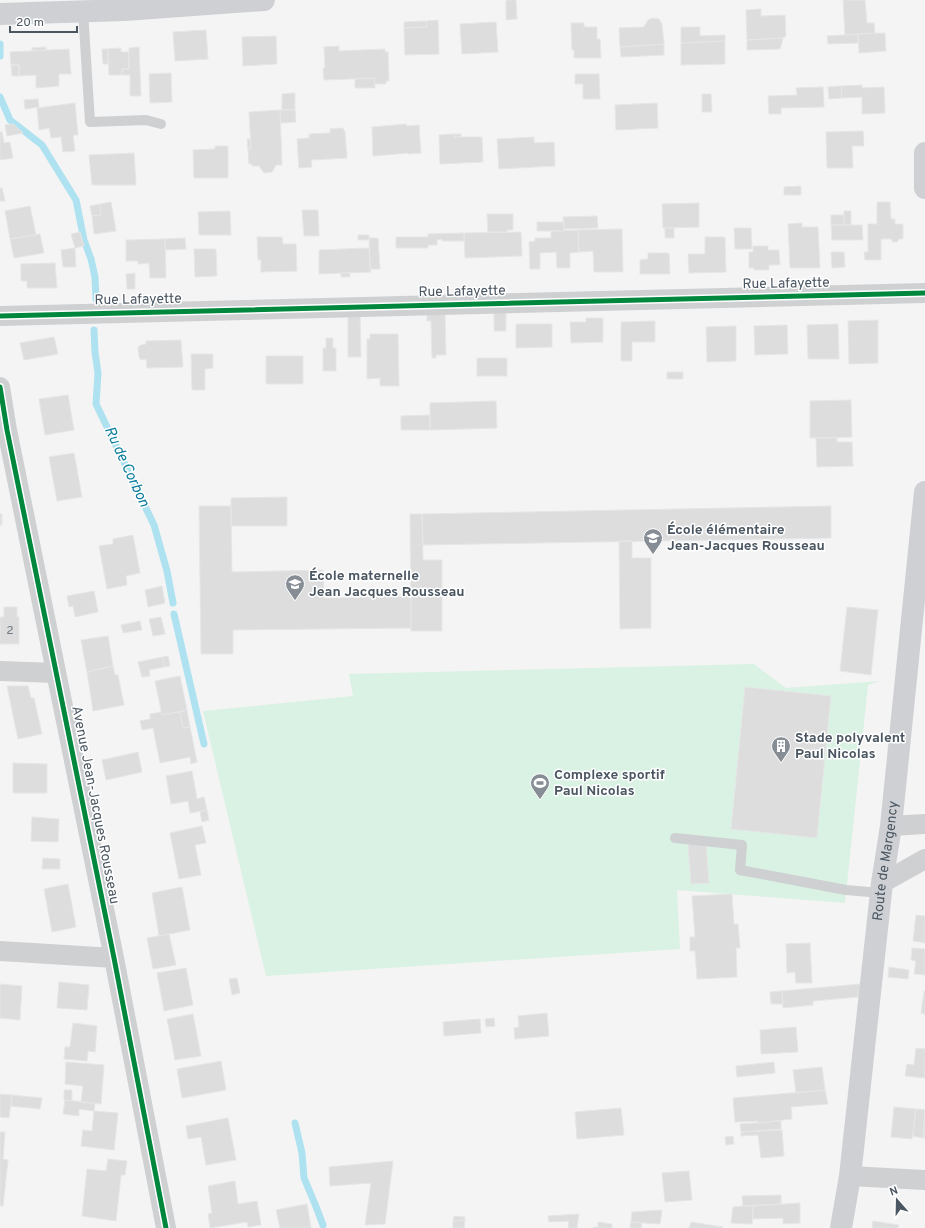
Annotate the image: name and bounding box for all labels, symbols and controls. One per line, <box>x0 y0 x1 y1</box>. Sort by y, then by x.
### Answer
scale bar <box>10 8 77 34</box>
text: 20 m <box>16 15 44 31</box>
street label: Rue Lafayette <box>742 275 830 293</box>
street label: Rue Lafayette <box>418 283 506 301</box>
street label: Rue Lafayette <box>94 291 182 309</box>
water label: Ru de Corbon <box>99 424 153 510</box>
place label: École élémentaire Jean-Jacques Rousseau <box>667 521 825 555</box>
school or university icon: École élémentaire Jean-Jacques Rousseau <box>642 527 664 555</box>
place label: École maternelle Jean Jacques Rousseau <box>309 567 465 601</box>
school or university icon: École maternelle Jean Jacques Rousseau <box>284 573 306 601</box>
house number: 2 <box>6 623 14 639</box>
street label: Avenue Jean-Jacques Rousseau <box>67 704 123 906</box>
place label: Stade polyvalent Paul Nicolas <box>795 730 905 763</box>
building icon: Stade polyvalent Paul Nicolas <box>770 735 792 763</box>
place label: Complexe sportif Paul Nicolas <box>554 767 665 800</box>
sports icon: Complexe sportif Paul Nicolas <box>529 772 551 800</box>
street label: Route de Margency <box>869 800 902 922</box>
north arrow <box>877 1180 917 1220</box>
text: N <box>888 1184 900 1199</box>

